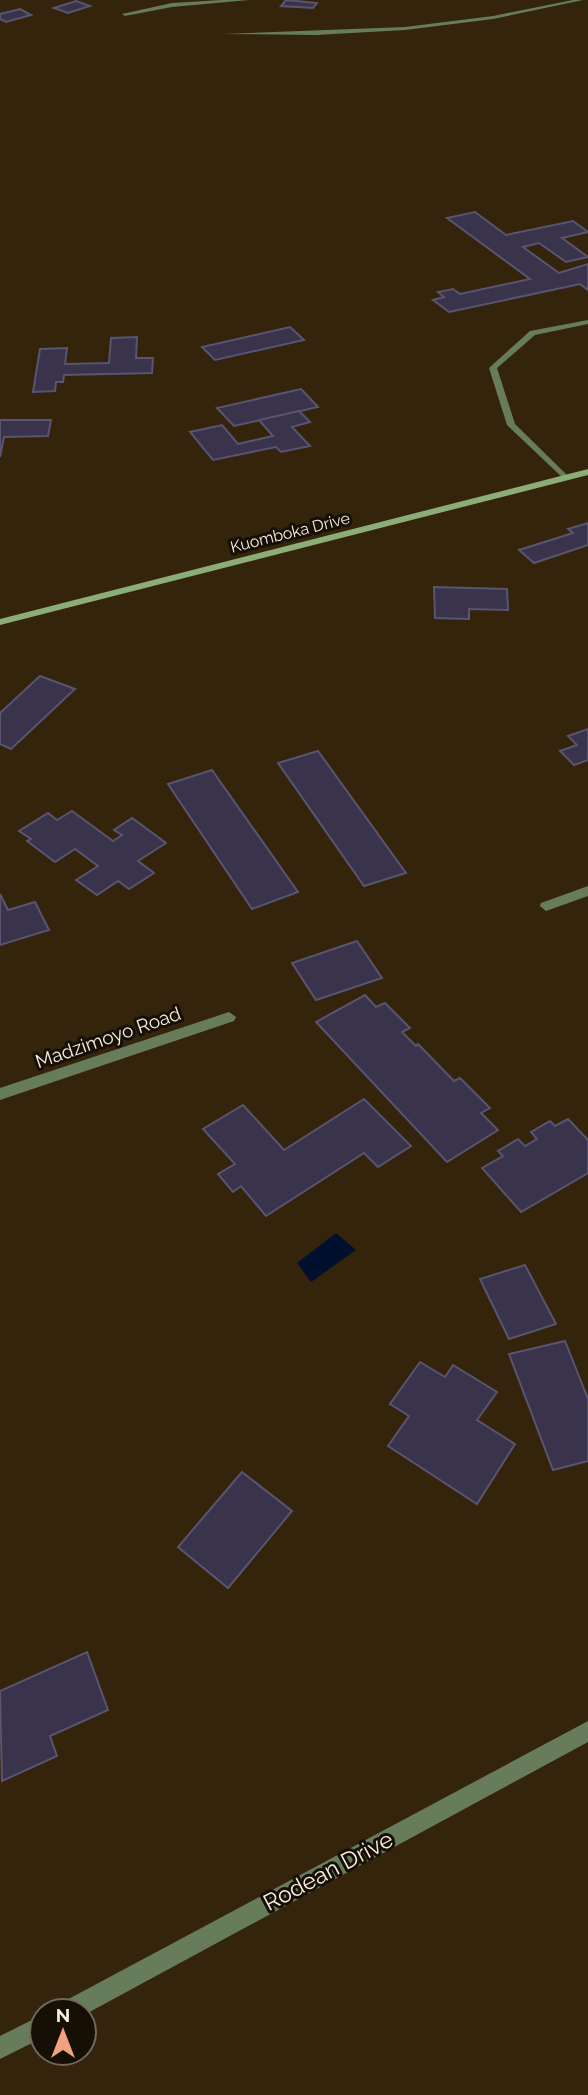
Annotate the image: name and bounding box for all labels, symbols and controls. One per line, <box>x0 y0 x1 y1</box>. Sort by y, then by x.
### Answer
street label: Kuomboka Drive <box>228 508 352 557</box>
street label: Madzimoyo Road <box>32 1002 184 1072</box>
street label: Rodean Drive <box>258 1825 397 1916</box>
north arrow <box>28 1997 98 2067</box>
text: N <box>56 2004 70 2026</box>

